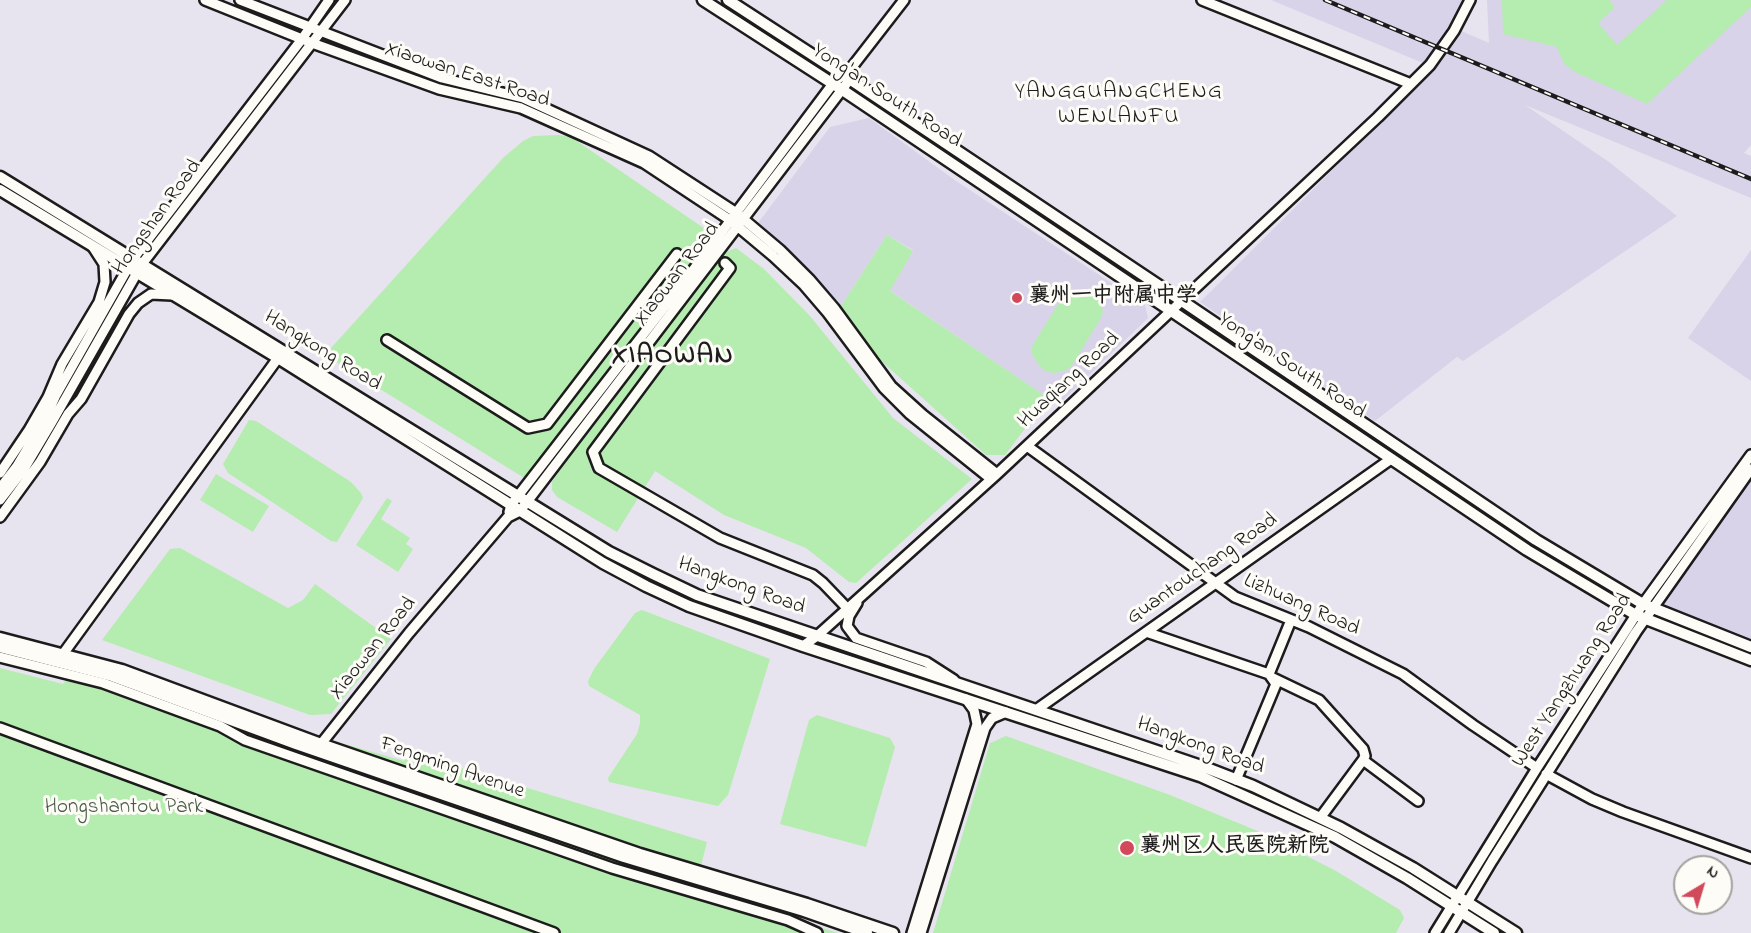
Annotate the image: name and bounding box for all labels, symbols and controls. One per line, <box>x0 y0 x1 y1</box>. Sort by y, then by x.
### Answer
street label: Xiaowan East Road <box>382 38 552 114</box>
street label: Yong'an South Road <box>807 39 965 155</box>
district label: YANGGUANGCHENG WENLANFU <box>1015 80 1223 132</box>
street label: Hongshan Road <box>108 155 208 281</box>
street label: Xiaowan Road <box>630 218 726 332</box>
place label: 襄州一中附属中学 <box>1029 285 1197 311</box>
marker: 襄州一中附属中学 <box>1010 291 1024 305</box>
street label: Hangkong Road <box>259 306 385 398</box>
street label: Yong'an South Road <box>1212 308 1370 426</box>
street label: Huaqiang Road <box>1014 327 1126 435</box>
district label: XIAOWAN <box>612 342 734 374</box>
street label: Guantouchang Road <box>1123 509 1283 631</box>
street label: Hangkong Road <box>674 552 808 622</box>
street label: Lizhuang Road <box>1239 569 1363 643</box>
street label: West Yangzhuang Road <box>1507 589 1639 773</box>
street label: Xiaowan Road <box>325 593 423 705</box>
street label: Hangkong Road <box>1133 712 1267 782</box>
street label: Fengming Avenue <box>377 733 527 805</box>
park label: Hongshantou Park <box>45 796 203 822</box>
place label: 襄州区人民医院新院 <box>1140 835 1329 861</box>
marker: 襄州区人民医院新院 <box>1118 839 1136 857</box>
north arrow <box>1673 855 1733 915</box>
text: N <box>1701 860 1724 885</box>

